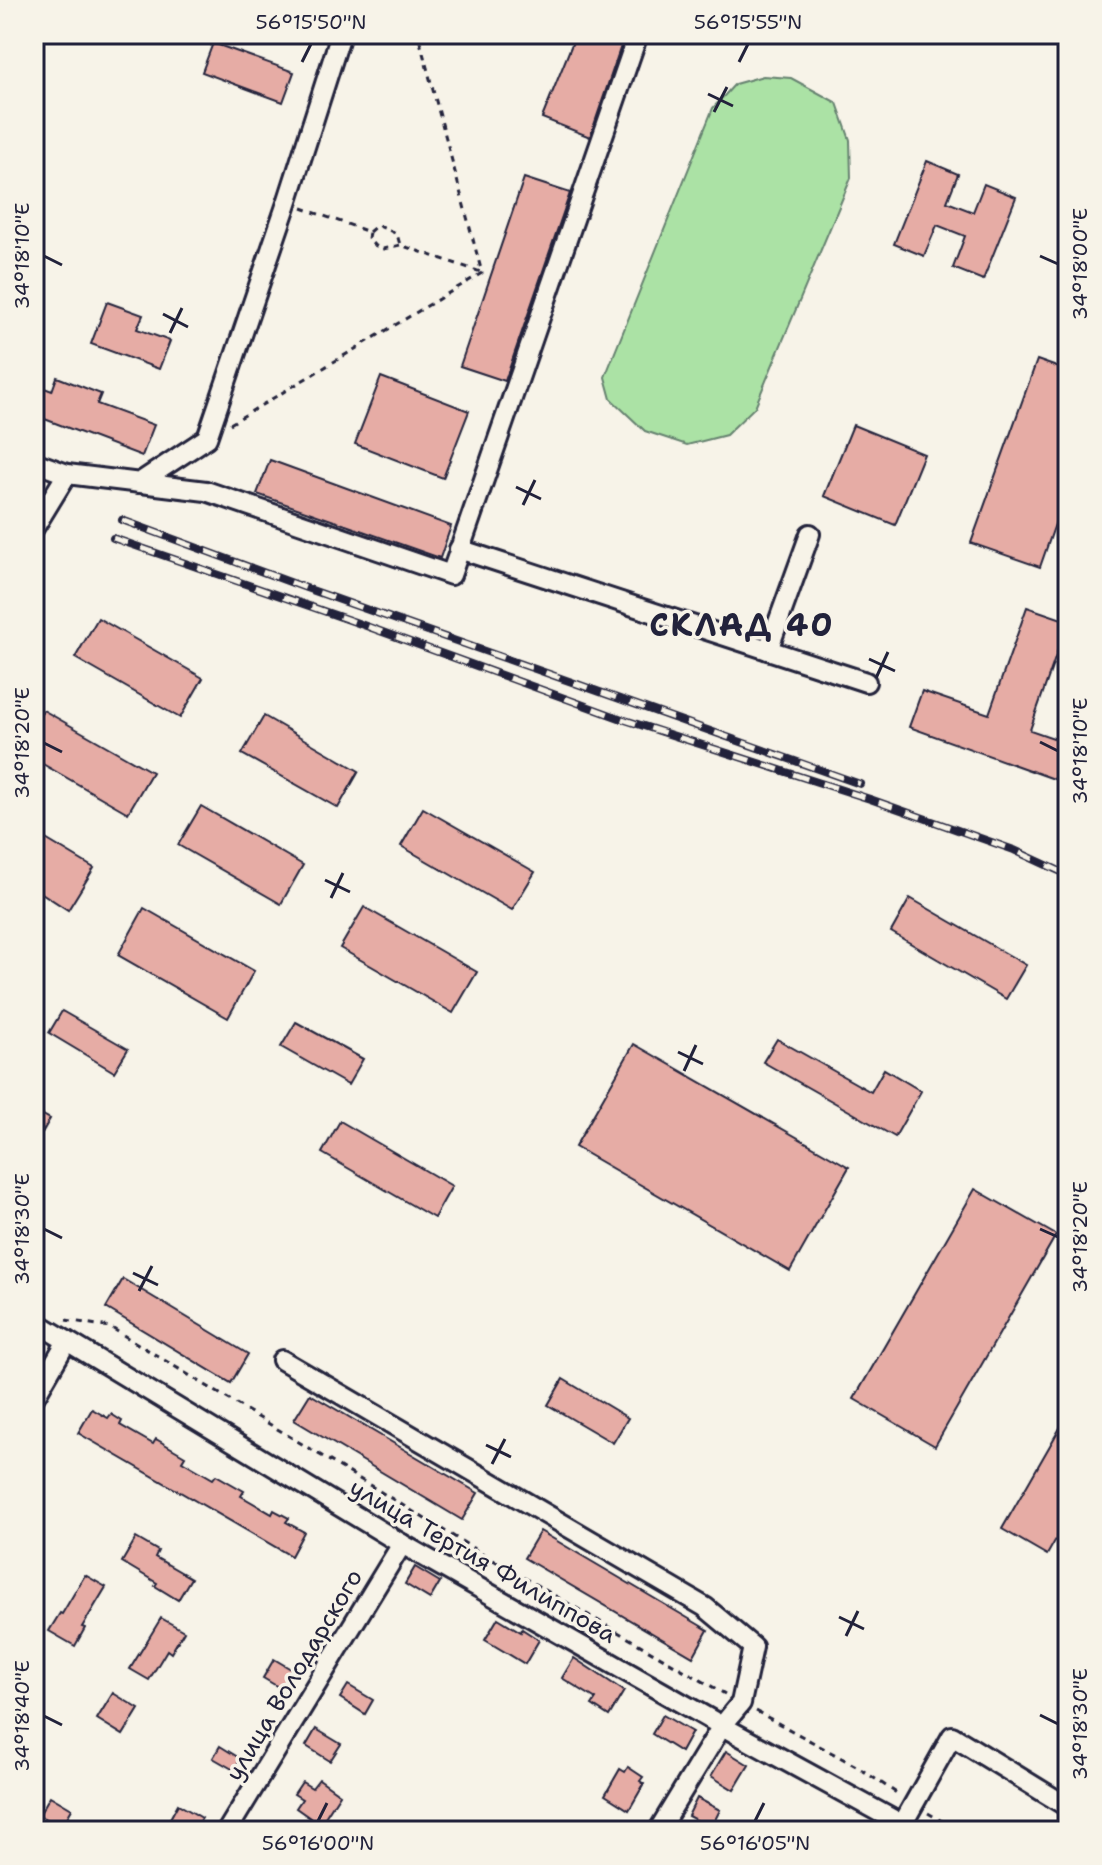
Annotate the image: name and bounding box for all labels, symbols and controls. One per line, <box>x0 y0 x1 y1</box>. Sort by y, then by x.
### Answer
text: 56°15'50"N <box>255 9 367 35</box>
text: 56°15'55"N <box>694 9 802 35</box>
text: 34°18'10"E <box>9 203 35 309</box>
text: 34°18'00"E <box>1067 208 1093 320</box>
district label: СКЛАД 40 <box>649 603 835 646</box>
text: 34°18'20"E <box>9 687 35 799</box>
text: 34°18'10"E <box>1067 698 1093 804</box>
text: 34°18'30"E <box>9 1173 35 1285</box>
text: 34°18'20"E <box>1067 1181 1093 1293</box>
street label: улица Тертия Филиппова <box>344 1471 622 1651</box>
street label: улица Володарского <box>218 1563 370 1787</box>
text: 34°18'40"E <box>9 1660 35 1772</box>
text: 34°18'30"E <box>1067 1668 1093 1780</box>
text: 56°16'00"N <box>262 1830 374 1856</box>
text: 56°16'05"N <box>700 1830 810 1856</box>

